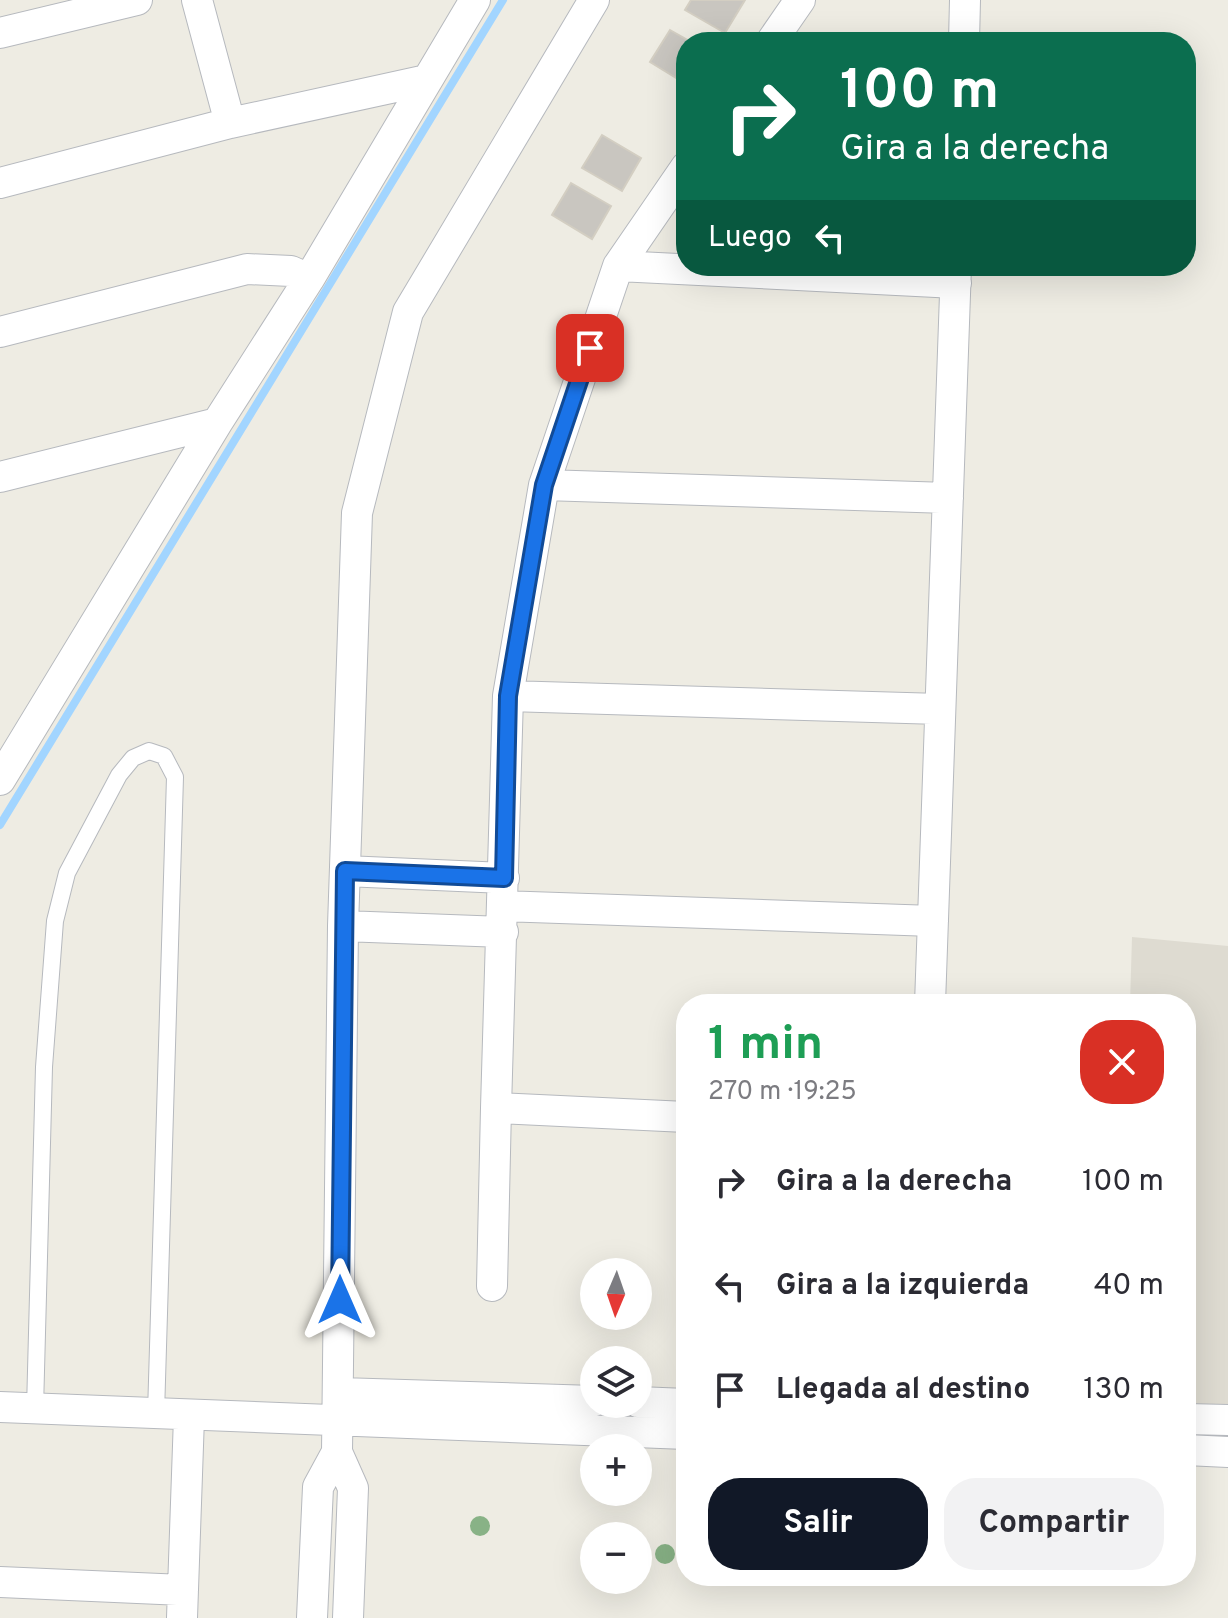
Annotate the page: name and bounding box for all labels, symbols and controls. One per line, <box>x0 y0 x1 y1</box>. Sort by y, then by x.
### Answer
text: 100 m <box>840 58 999 128</box>
icon: right <box>708 64 812 168</box>
text: Gira a la derecha <box>840 127 1109 173</box>
icon: left <box>808 216 852 260</box>
text: Luego <box>708 220 792 257</box>
pin <box>556 314 624 382</box>
icon: arrive <box>568 326 612 370</box>
text: 1 min <box>708 1016 823 1076</box>
button: close <box>1080 1020 1164 1104</box>
text: 270 m · 19:25 <box>708 1076 857 1109</box>
icon: right <box>708 1160 752 1204</box>
text: Gira a la derecha <box>776 1164 1012 1201</box>
text: 100 m <box>1082 1164 1164 1201</box>
position arrow <box>298 1258 382 1342</box>
north arrow <box>580 1258 652 1330</box>
map controls <box>580 1258 652 1594</box>
icon: left <box>708 1264 752 1308</box>
text: Gira a la izquierda <box>776 1268 1029 1305</box>
text: 40 m <box>1094 1268 1164 1305</box>
button: layers <box>580 1346 652 1418</box>
icon: arrive <box>708 1368 752 1412</box>
text: Llegada al destino <box>776 1372 1030 1409</box>
text: 130 m <box>1083 1372 1164 1409</box>
button: + <box>580 1434 652 1506</box>
button: Salir <box>708 1478 928 1570</box>
button: Compartir <box>944 1478 1164 1570</box>
button: − <box>580 1522 652 1594</box>

